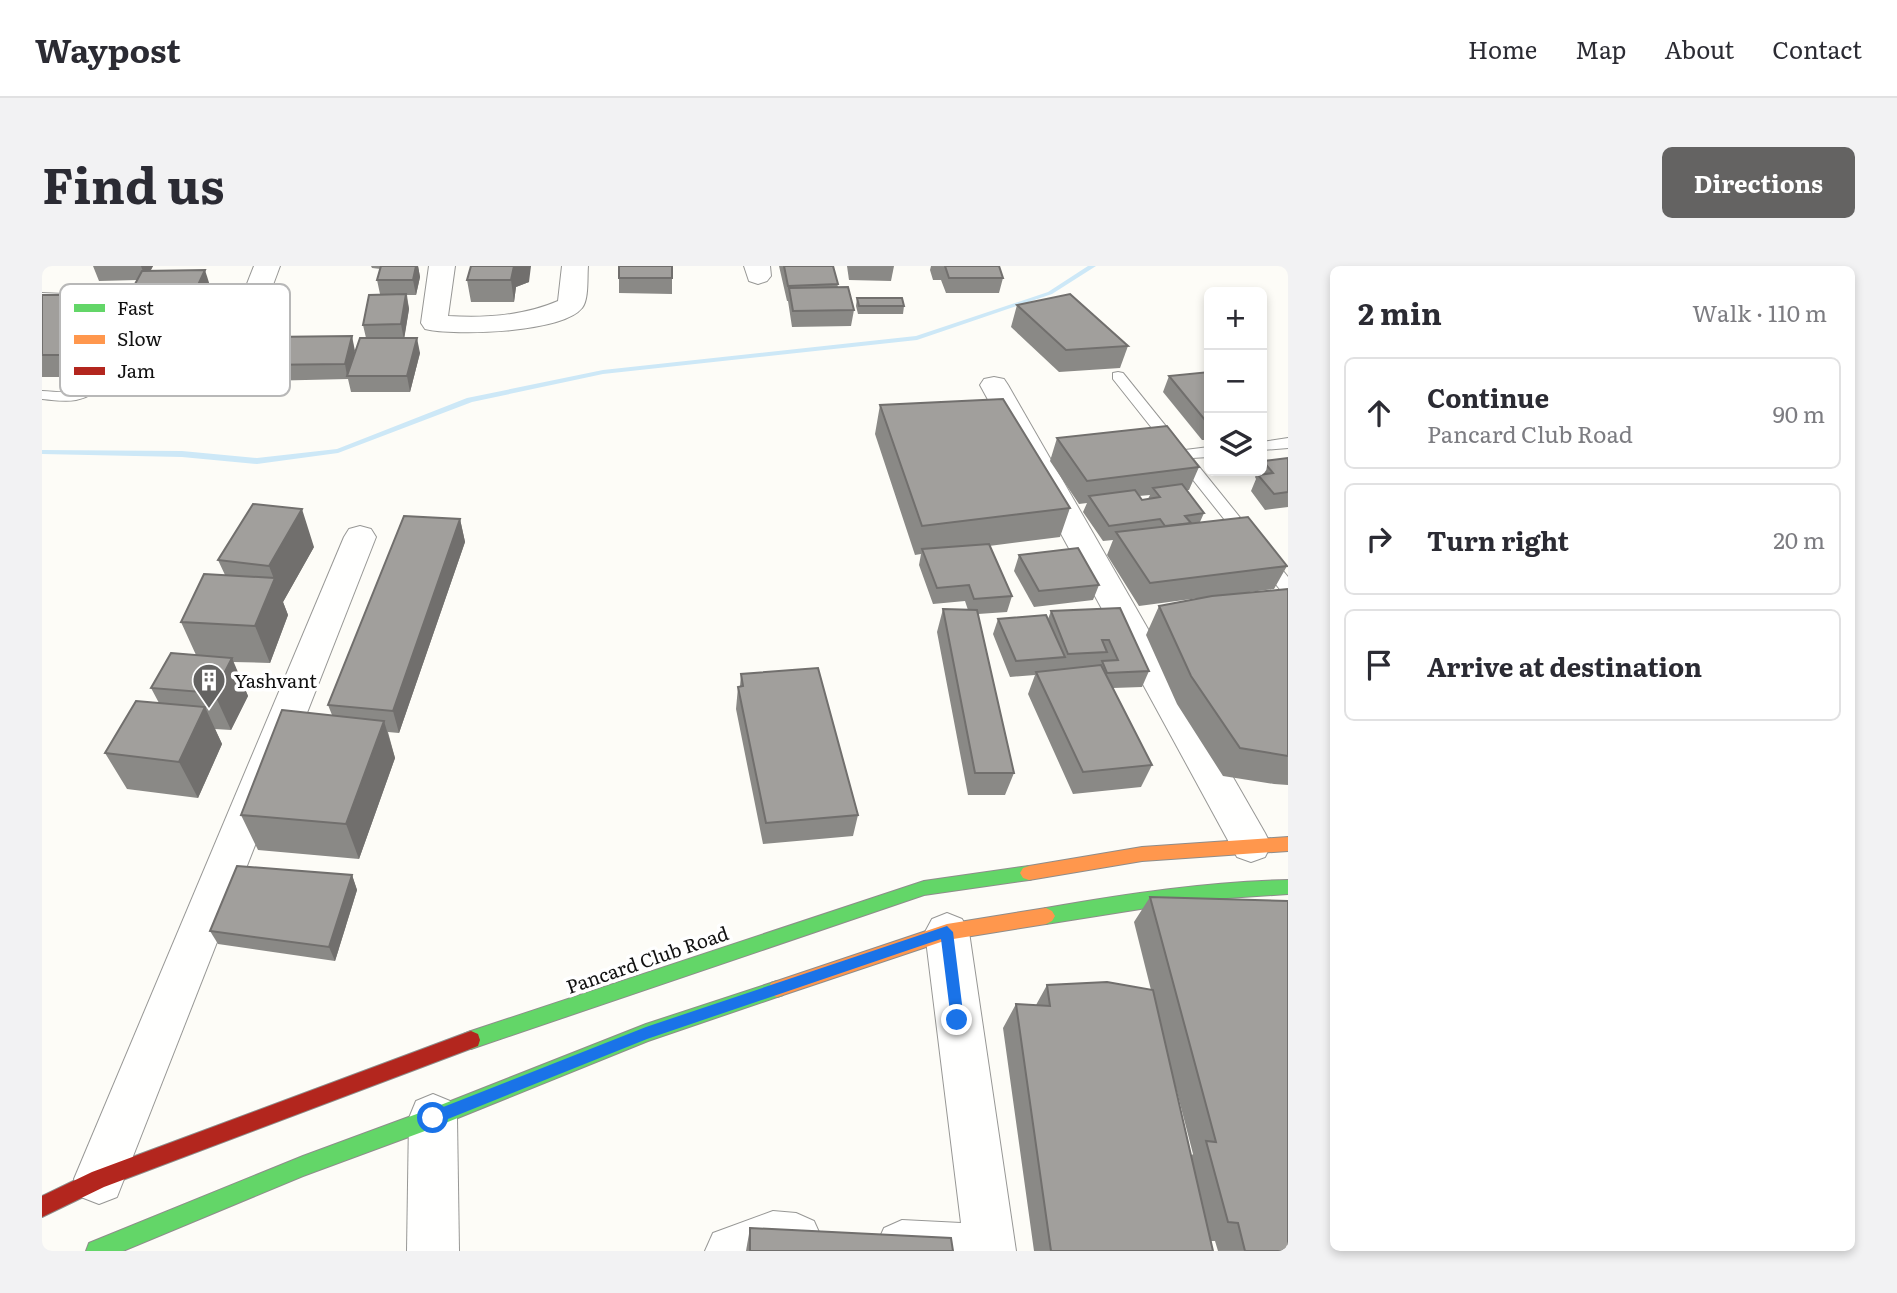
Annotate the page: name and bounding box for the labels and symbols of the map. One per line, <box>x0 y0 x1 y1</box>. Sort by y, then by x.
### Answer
legend <box>60 284 290 396</box>
text: Fast <box>117 293 154 321</box>
text: Slow <box>117 324 162 352</box>
text: Jam <box>117 356 155 384</box>
building icon: Yashvant <box>190 661 228 710</box>
place label: Yashvant <box>234 666 317 694</box>
street label: Pancard Club Road <box>562 918 732 1000</box>
route end <box>941 1004 972 1035</box>
route start <box>417 1102 448 1133</box>

